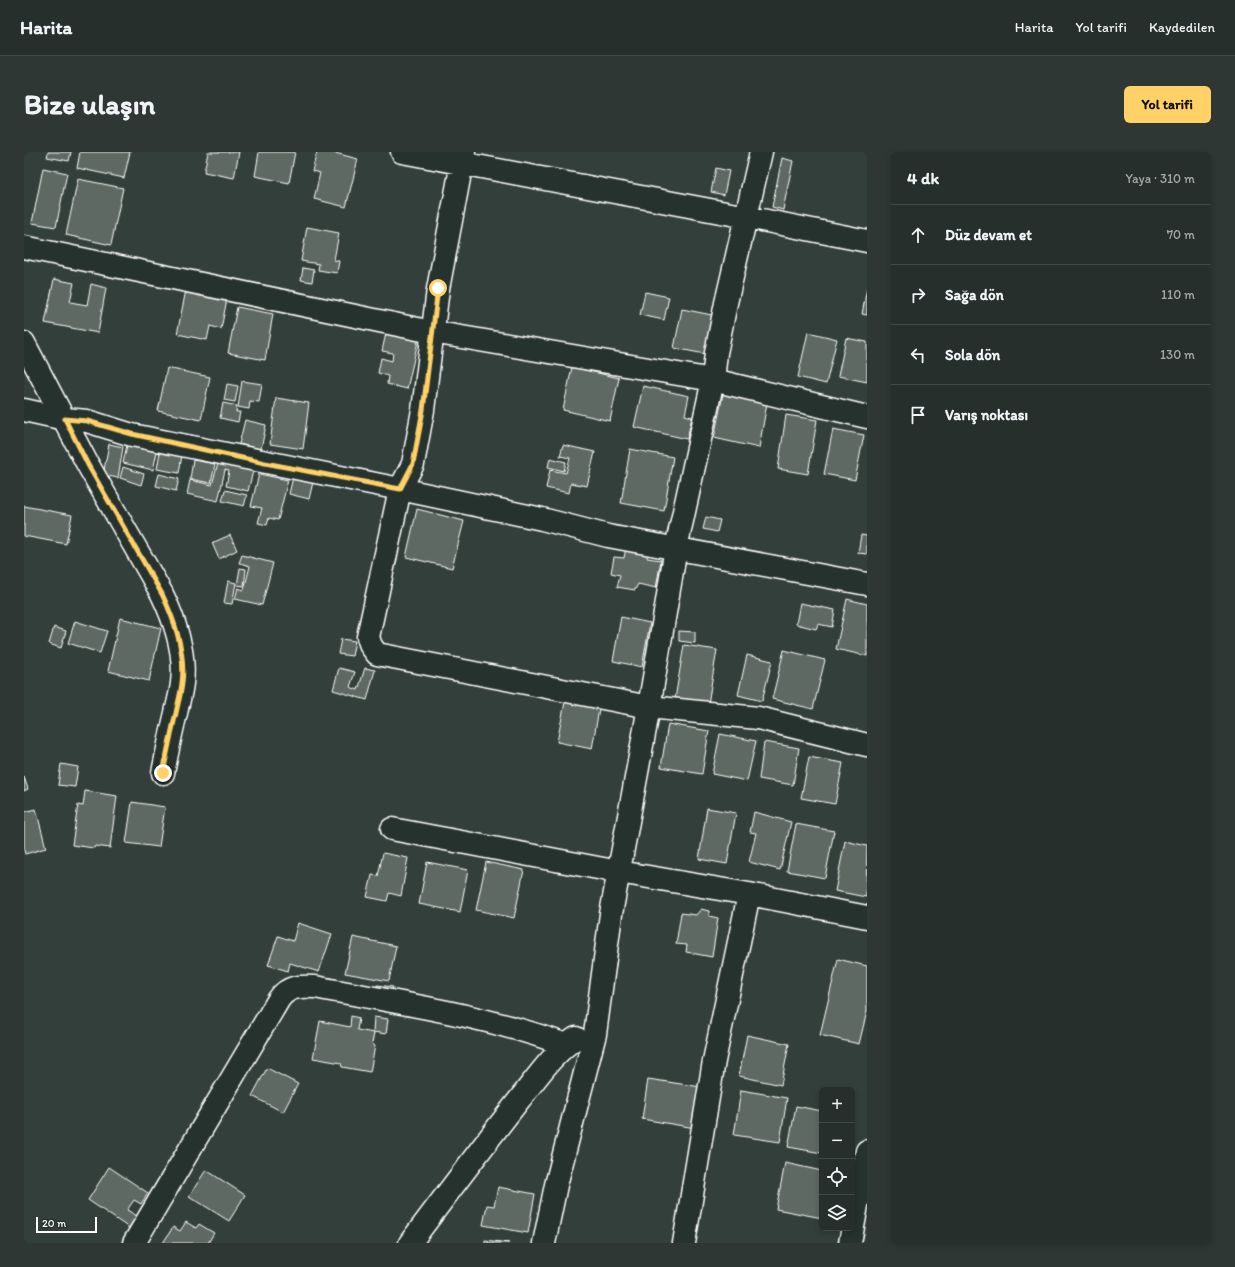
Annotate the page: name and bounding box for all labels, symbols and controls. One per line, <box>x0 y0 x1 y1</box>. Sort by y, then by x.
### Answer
text: Harita <box>20 16 72 39</box>
text: Harita <box>1015 19 1053 36</box>
text: Yol tarifi <box>1075 19 1127 36</box>
text: Kaydedilen <box>1149 19 1215 36</box>
button: Yol tarifi <box>1124 86 1211 123</box>
text: Bize ulaşın <box>24 87 155 121</box>
text: 4 dk <box>907 168 939 188</box>
text: Yaya · 310 m <box>1125 171 1195 186</box>
icon: ahead <box>907 224 929 246</box>
text: Düz devam et <box>945 226 1032 244</box>
text: 70 m <box>1167 227 1195 242</box>
route start <box>429 279 447 297</box>
icon: right <box>907 284 929 306</box>
text: Sağa dön <box>945 286 1004 304</box>
text: 110 m <box>1161 287 1195 302</box>
icon: left <box>907 344 929 366</box>
text: Sola dön <box>945 346 1000 364</box>
text: 130 m <box>1160 347 1195 362</box>
icon: arrive <box>907 404 929 426</box>
text: Varış noktası <box>945 406 1028 424</box>
route end <box>154 764 172 782</box>
map controls <box>819 1087 855 1231</box>
button: + <box>819 1087 855 1123</box>
button: − <box>819 1123 855 1159</box>
button: locate <box>819 1159 855 1195</box>
button: layers <box>819 1195 855 1231</box>
scale bar <box>36 1215 97 1234</box>
text: 20 m <box>42 1217 66 1230</box>

